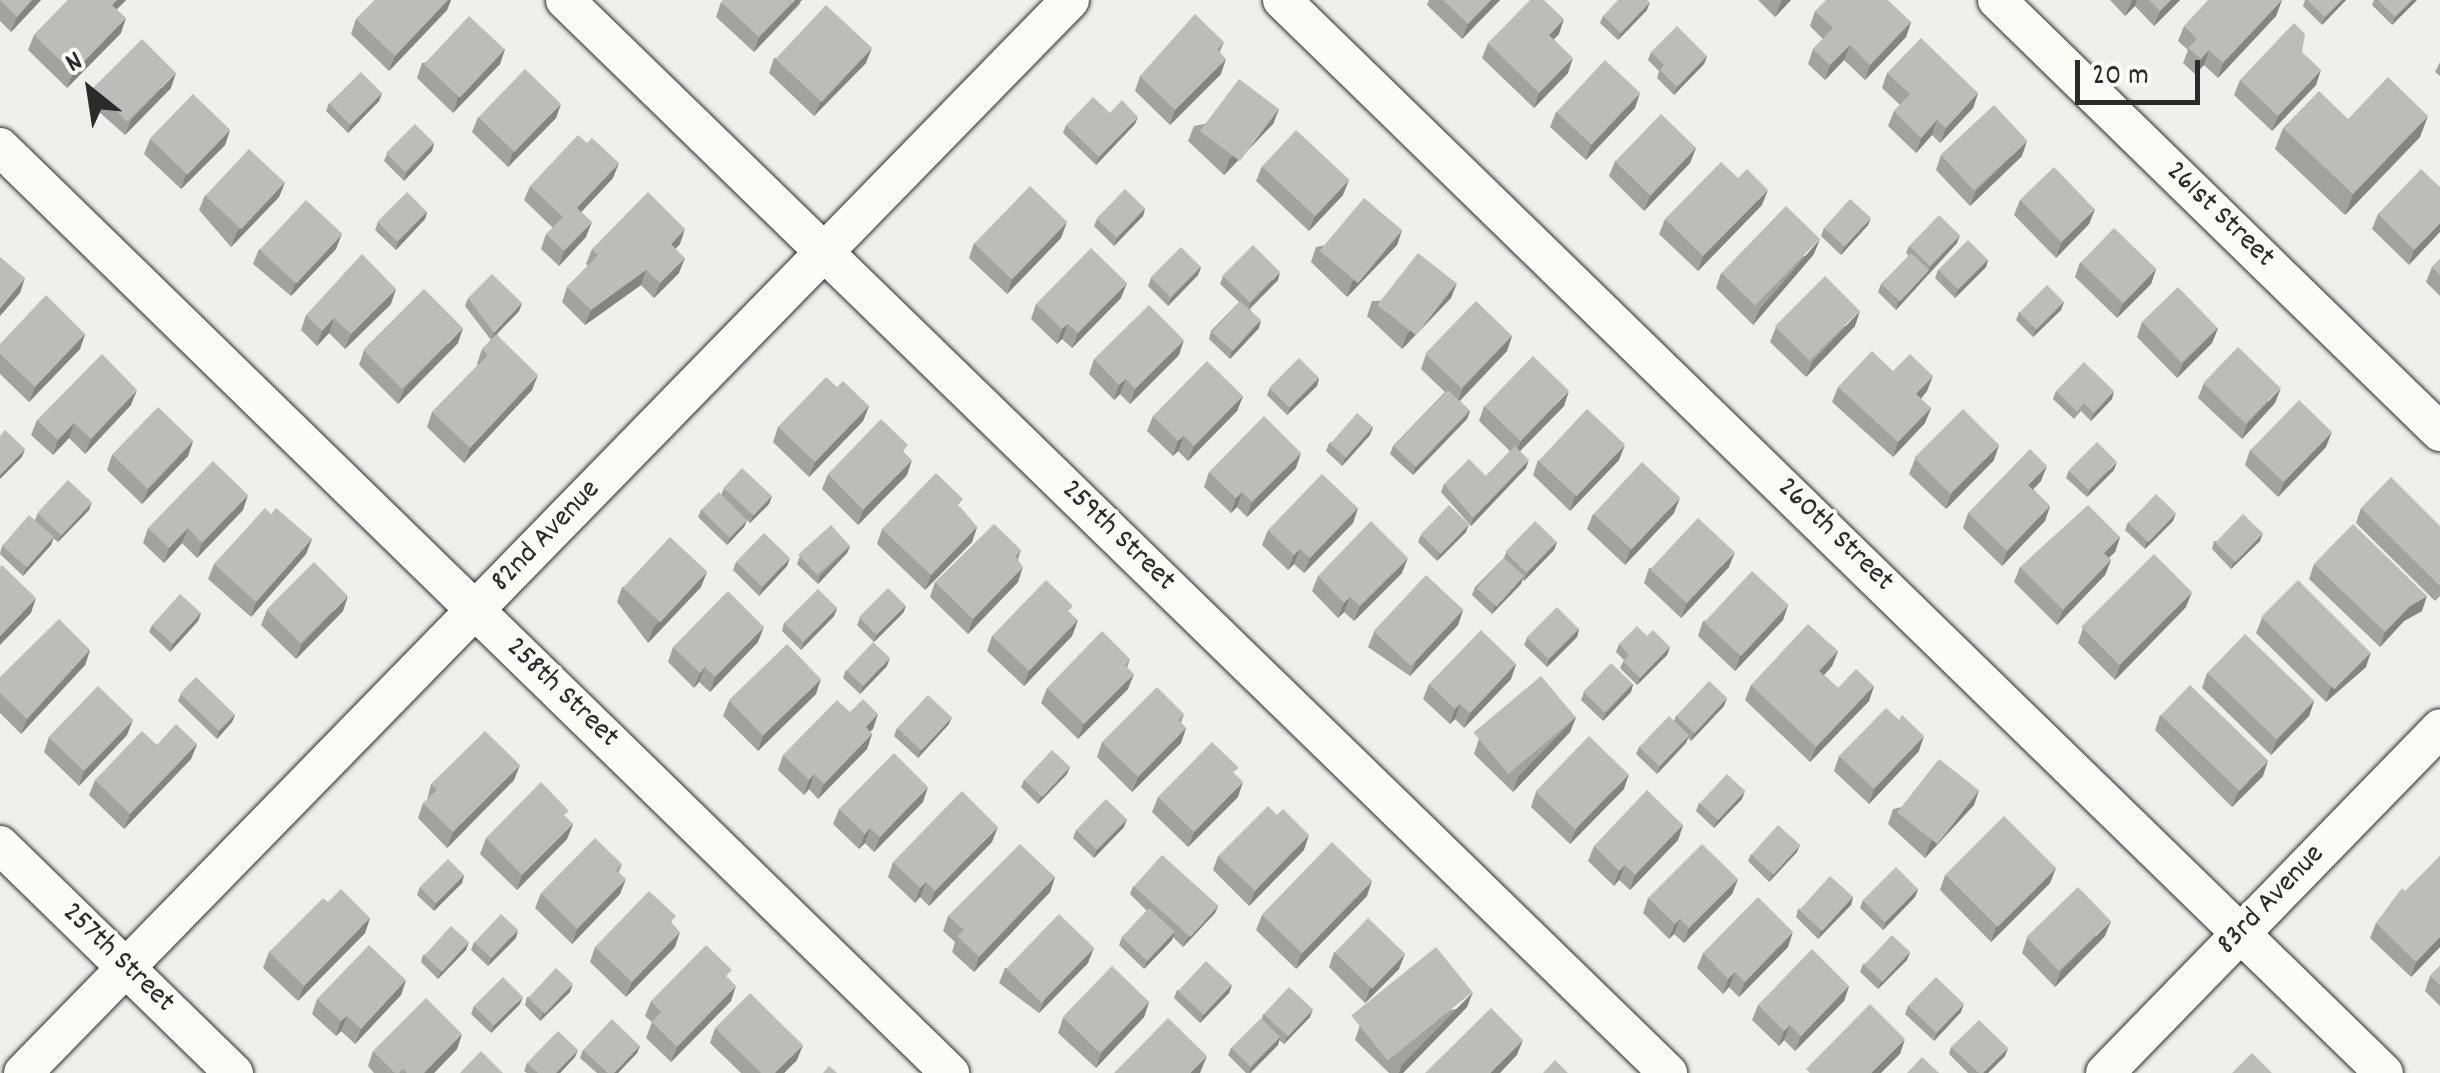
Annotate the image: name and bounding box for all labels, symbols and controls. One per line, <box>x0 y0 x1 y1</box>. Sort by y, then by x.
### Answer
north arrow <box>40 40 140 140</box>
scale bar <box>2080 40 2205 102</box>
text: N <box>59 43 91 85</box>
text: 20 m <box>2092 56 2149 99</box>
street label: 261st Street <box>2157 155 2281 277</box>
street label: 260th Street <box>1768 471 1900 601</box>
street label: 82nd Avenue <box>485 473 609 601</box>
street label: 259th Street <box>1052 474 1182 600</box>
street label: 258th Street <box>497 631 625 757</box>
street label: 83rd Avenue <box>2211 838 2333 964</box>
street label: 257th Street <box>53 896 181 1022</box>

